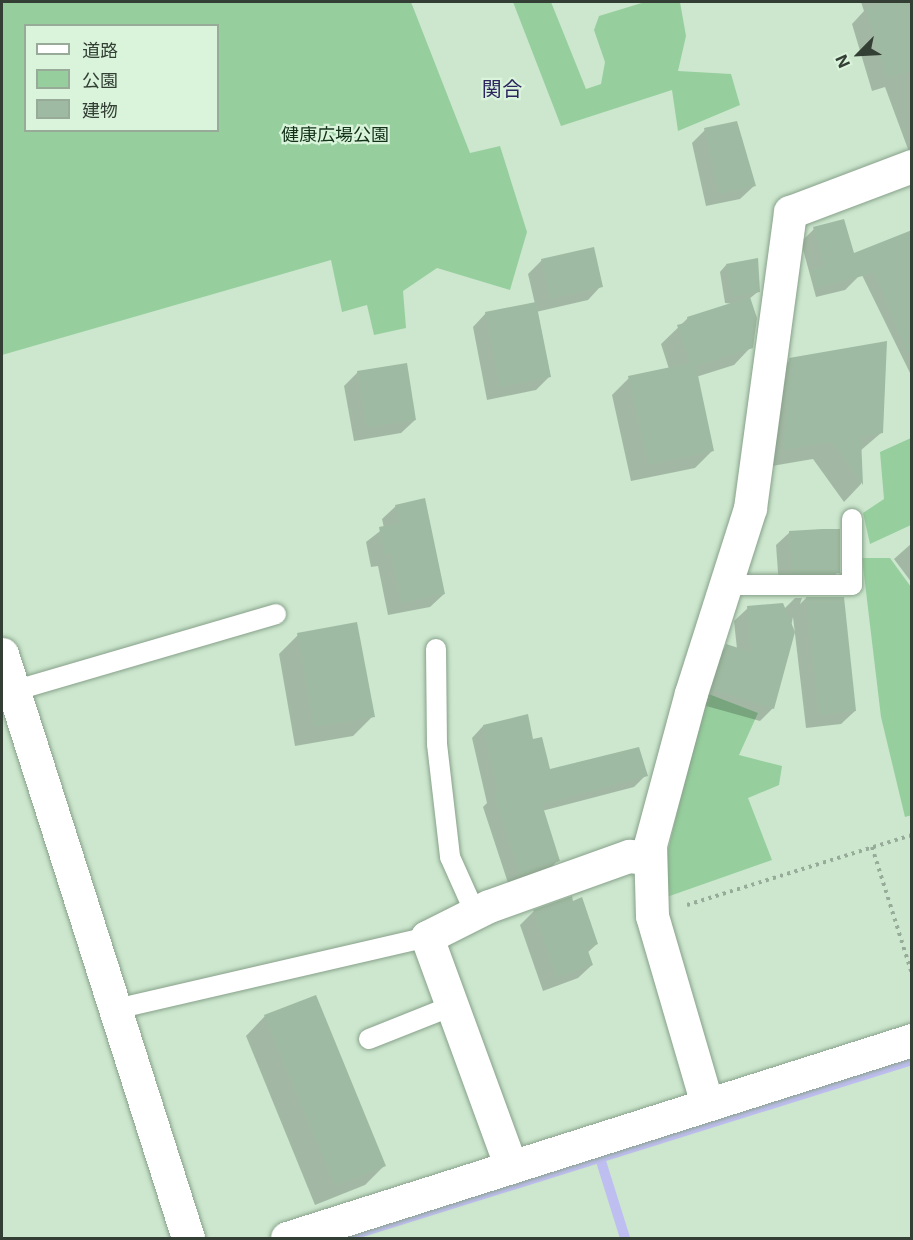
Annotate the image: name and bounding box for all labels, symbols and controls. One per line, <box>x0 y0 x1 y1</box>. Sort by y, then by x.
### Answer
legend <box>24 24 219 132</box>
north arrow <box>829 24 889 84</box>
text: 道路 <box>82 40 118 61</box>
text: N <box>831 52 854 71</box>
text: 公園 <box>82 70 118 91</box>
district label: 関合 <box>482 77 522 101</box>
text: 建物 <box>82 100 118 121</box>
park label: 健康広場公園 <box>281 124 389 146</box>

